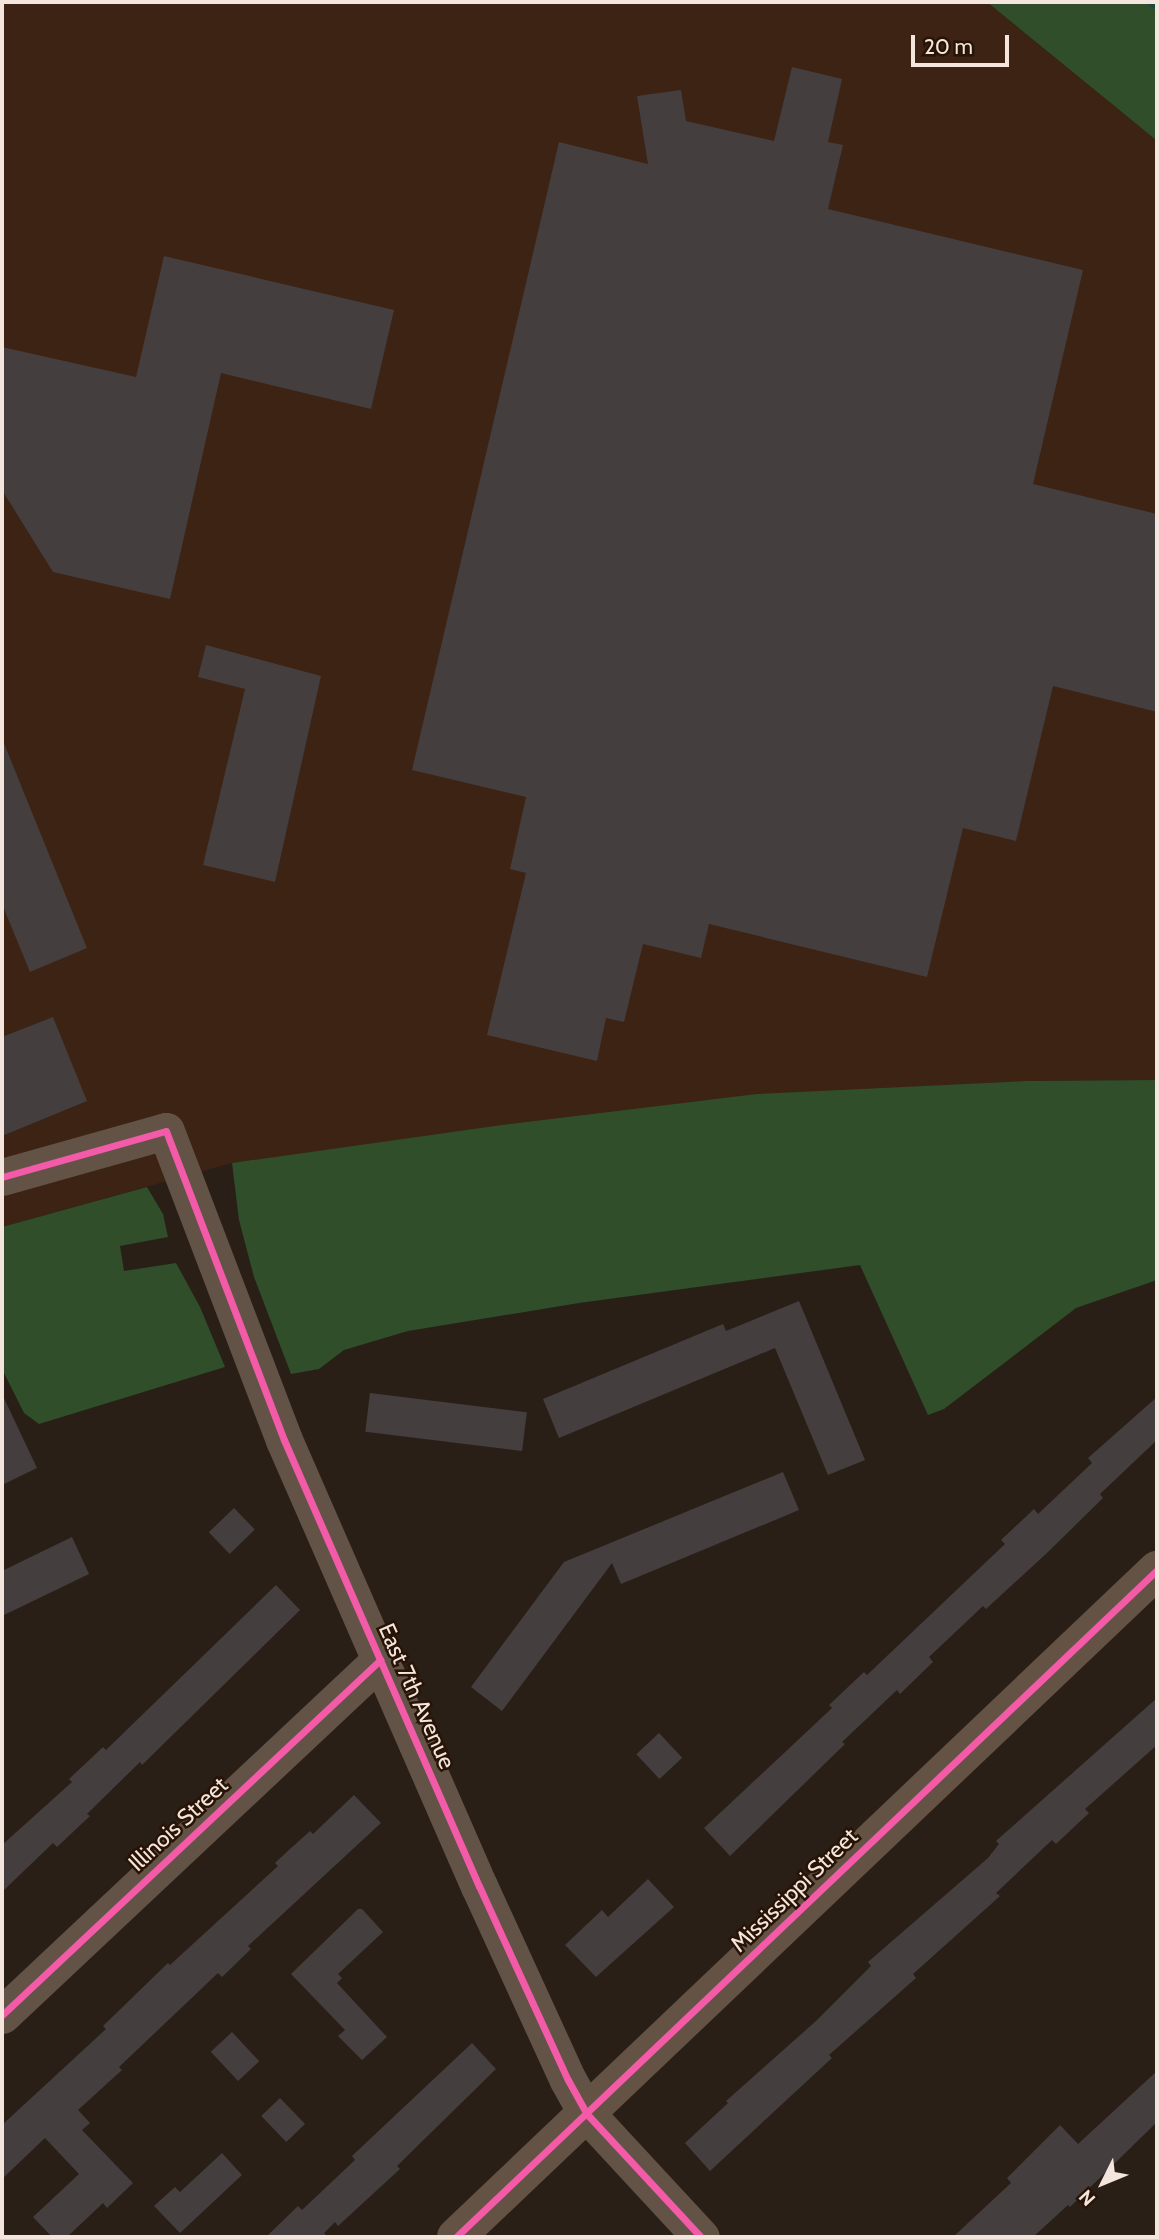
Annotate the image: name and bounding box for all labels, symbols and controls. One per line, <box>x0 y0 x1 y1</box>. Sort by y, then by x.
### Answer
scale bar <box>914 21 1012 65</box>
text: 20 m <box>924 34 973 59</box>
street label: East 7th Avenue <box>373 1619 461 1773</box>
street label: Illinois Street <box>123 1771 233 1877</box>
street label: Mississippi Street <box>725 1822 863 1958</box>
north arrow <box>1068 2148 1138 2218</box>
text: N <box>1074 2185 1100 2210</box>

